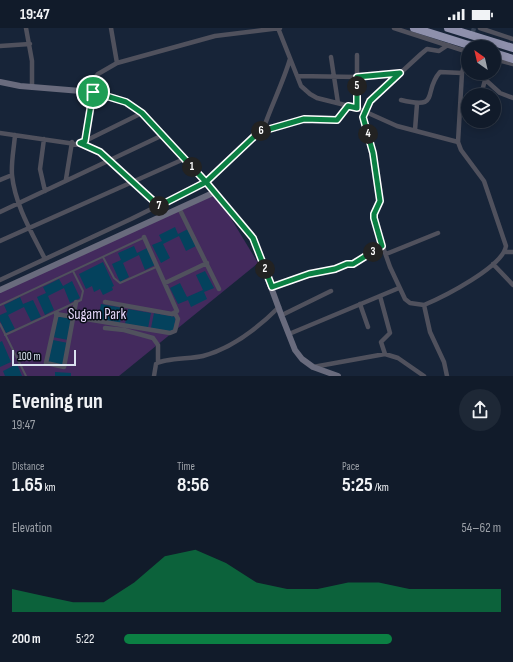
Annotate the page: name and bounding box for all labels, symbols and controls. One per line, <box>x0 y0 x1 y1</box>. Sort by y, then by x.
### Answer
text: 19:47 <box>20 5 50 24</box>
north arrow <box>461 40 501 80</box>
map controls <box>461 40 501 128</box>
pin <box>76 75 110 109</box>
pin: 5 <box>347 76 367 96</box>
text: 5 <box>355 79 359 92</box>
icon: arrive <box>82 81 104 103</box>
button: layers <box>461 88 501 128</box>
pin: 6 <box>251 121 271 141</box>
text: 6 <box>258 124 264 137</box>
pin: 4 <box>358 124 378 144</box>
text: 4 <box>365 127 371 140</box>
pin: 1 <box>182 157 202 177</box>
text: 1 <box>190 160 194 173</box>
pin: 7 <box>149 196 169 216</box>
text: 7 <box>157 199 161 212</box>
pin: 3 <box>363 242 383 262</box>
text: 3 <box>371 245 375 258</box>
pin: 2 <box>255 259 275 279</box>
text: 2 <box>263 262 267 275</box>
park label: Sugam Park <box>68 305 126 324</box>
scale bar <box>12 348 76 367</box>
text: 100 m <box>18 350 40 363</box>
text: Evening run <box>12 388 103 415</box>
button: share <box>459 389 501 431</box>
text: 19:47 <box>12 417 35 433</box>
text: Distance <box>12 460 44 473</box>
text: Time <box>177 460 195 473</box>
text: Pace <box>342 460 360 473</box>
text: 1.65 <box>12 473 43 497</box>
text: 8:56 <box>177 473 209 497</box>
text: 5:25 <box>342 473 373 497</box>
text: km <box>43 481 56 494</box>
text: /km <box>373 481 389 494</box>
text: Elevation <box>12 520 52 536</box>
text: 54–62 m <box>461 520 501 536</box>
text: 200 m <box>12 631 41 647</box>
text: 5:22 <box>76 631 94 647</box>

